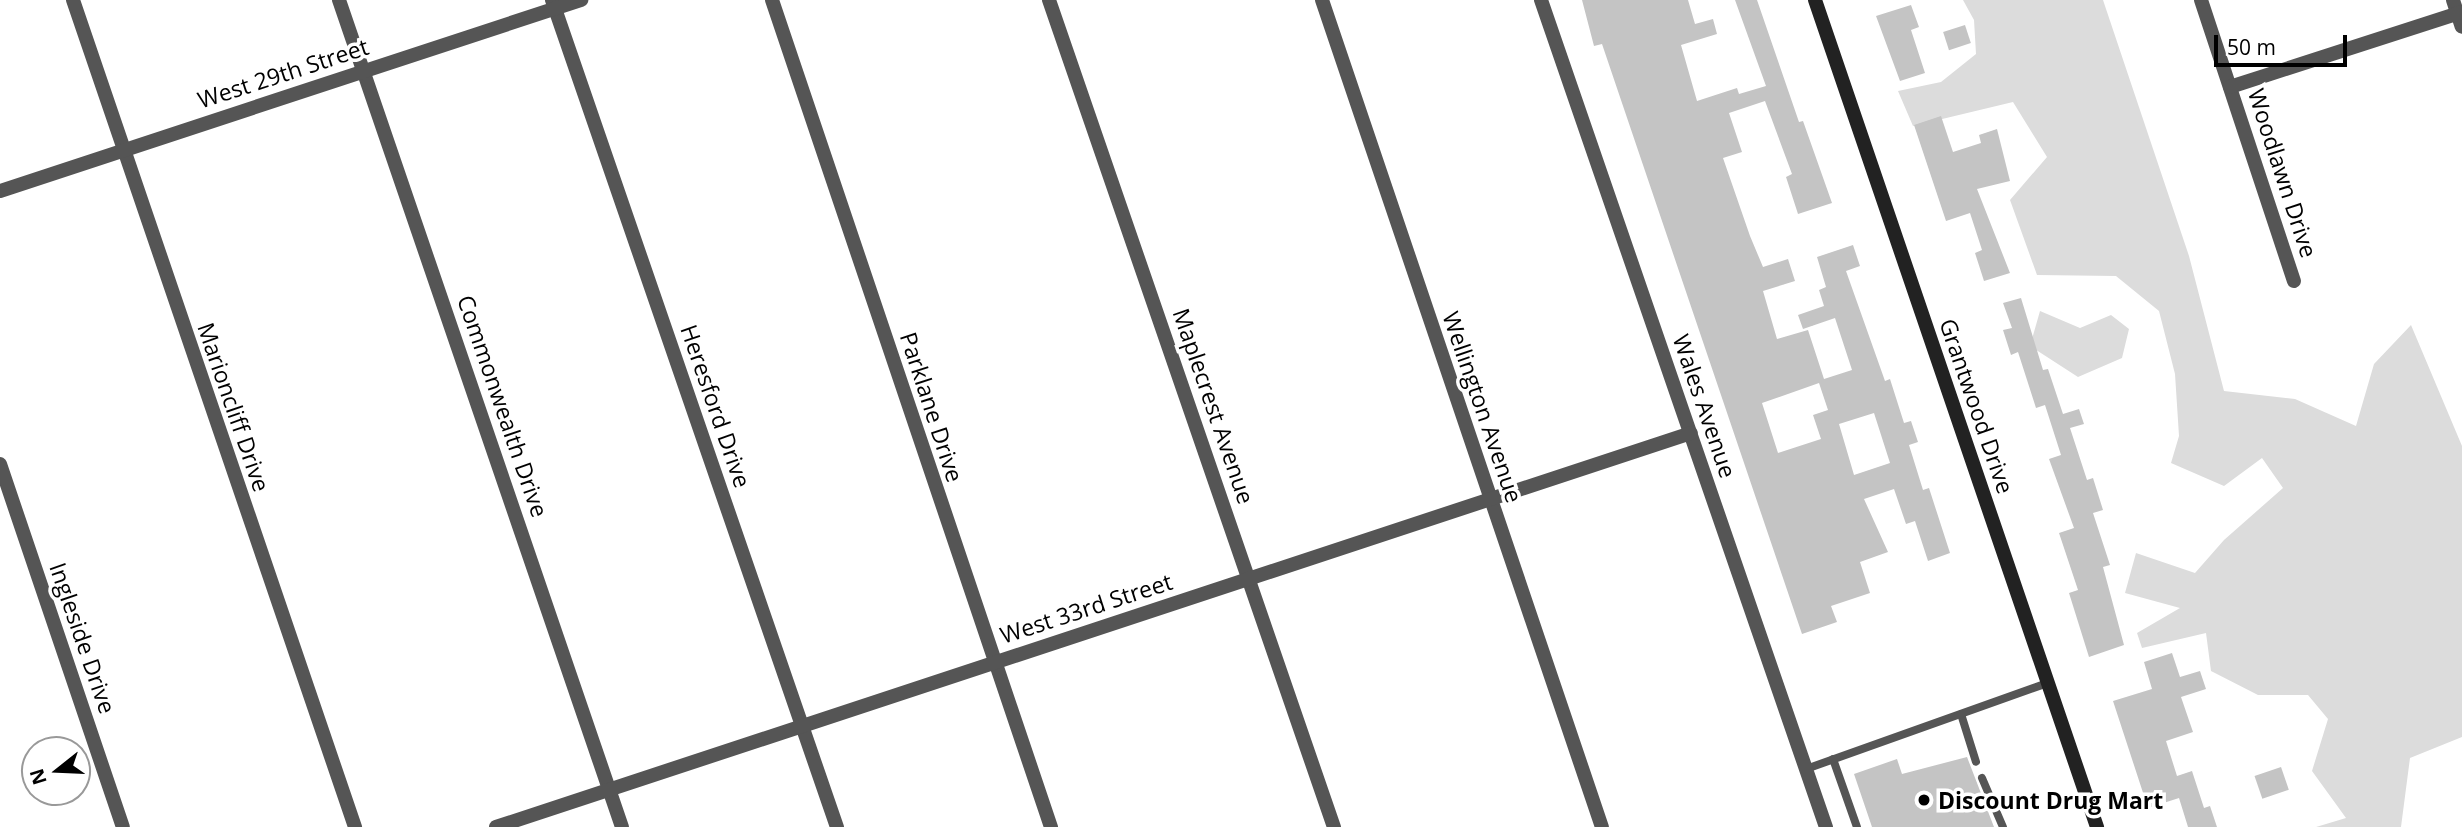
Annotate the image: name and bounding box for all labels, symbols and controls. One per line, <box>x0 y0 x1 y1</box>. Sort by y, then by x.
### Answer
scale bar <box>2217 21 2350 65</box>
street label: West 29th Street <box>194 32 372 114</box>
text: 50 m <box>2227 33 2276 61</box>
street label: Woodlawn Drive <box>2243 85 2323 261</box>
street label: Commonwealth Drive <box>452 291 554 521</box>
street label: Maplecrest Avenue <box>1168 305 1260 507</box>
street label: Wellington Avenue <box>1437 308 1529 506</box>
street label: Grantwood Drive <box>1934 315 2020 497</box>
street label: Marioncliff Drive <box>192 319 276 495</box>
street label: Heresford Drive <box>675 321 757 491</box>
street label: Parklane Drive <box>895 329 969 485</box>
street label: Wales Avenue <box>1668 331 1742 481</box>
street label: Ingleside Drive <box>44 559 122 717</box>
street label: West 33rd Street <box>996 567 1176 649</box>
north arrow <box>21 736 91 806</box>
text: N <box>23 766 53 788</box>
place label: Discount Drug Mart <box>1938 786 2163 814</box>
marker: Discount Drug Mart <box>1916 792 1932 808</box>

